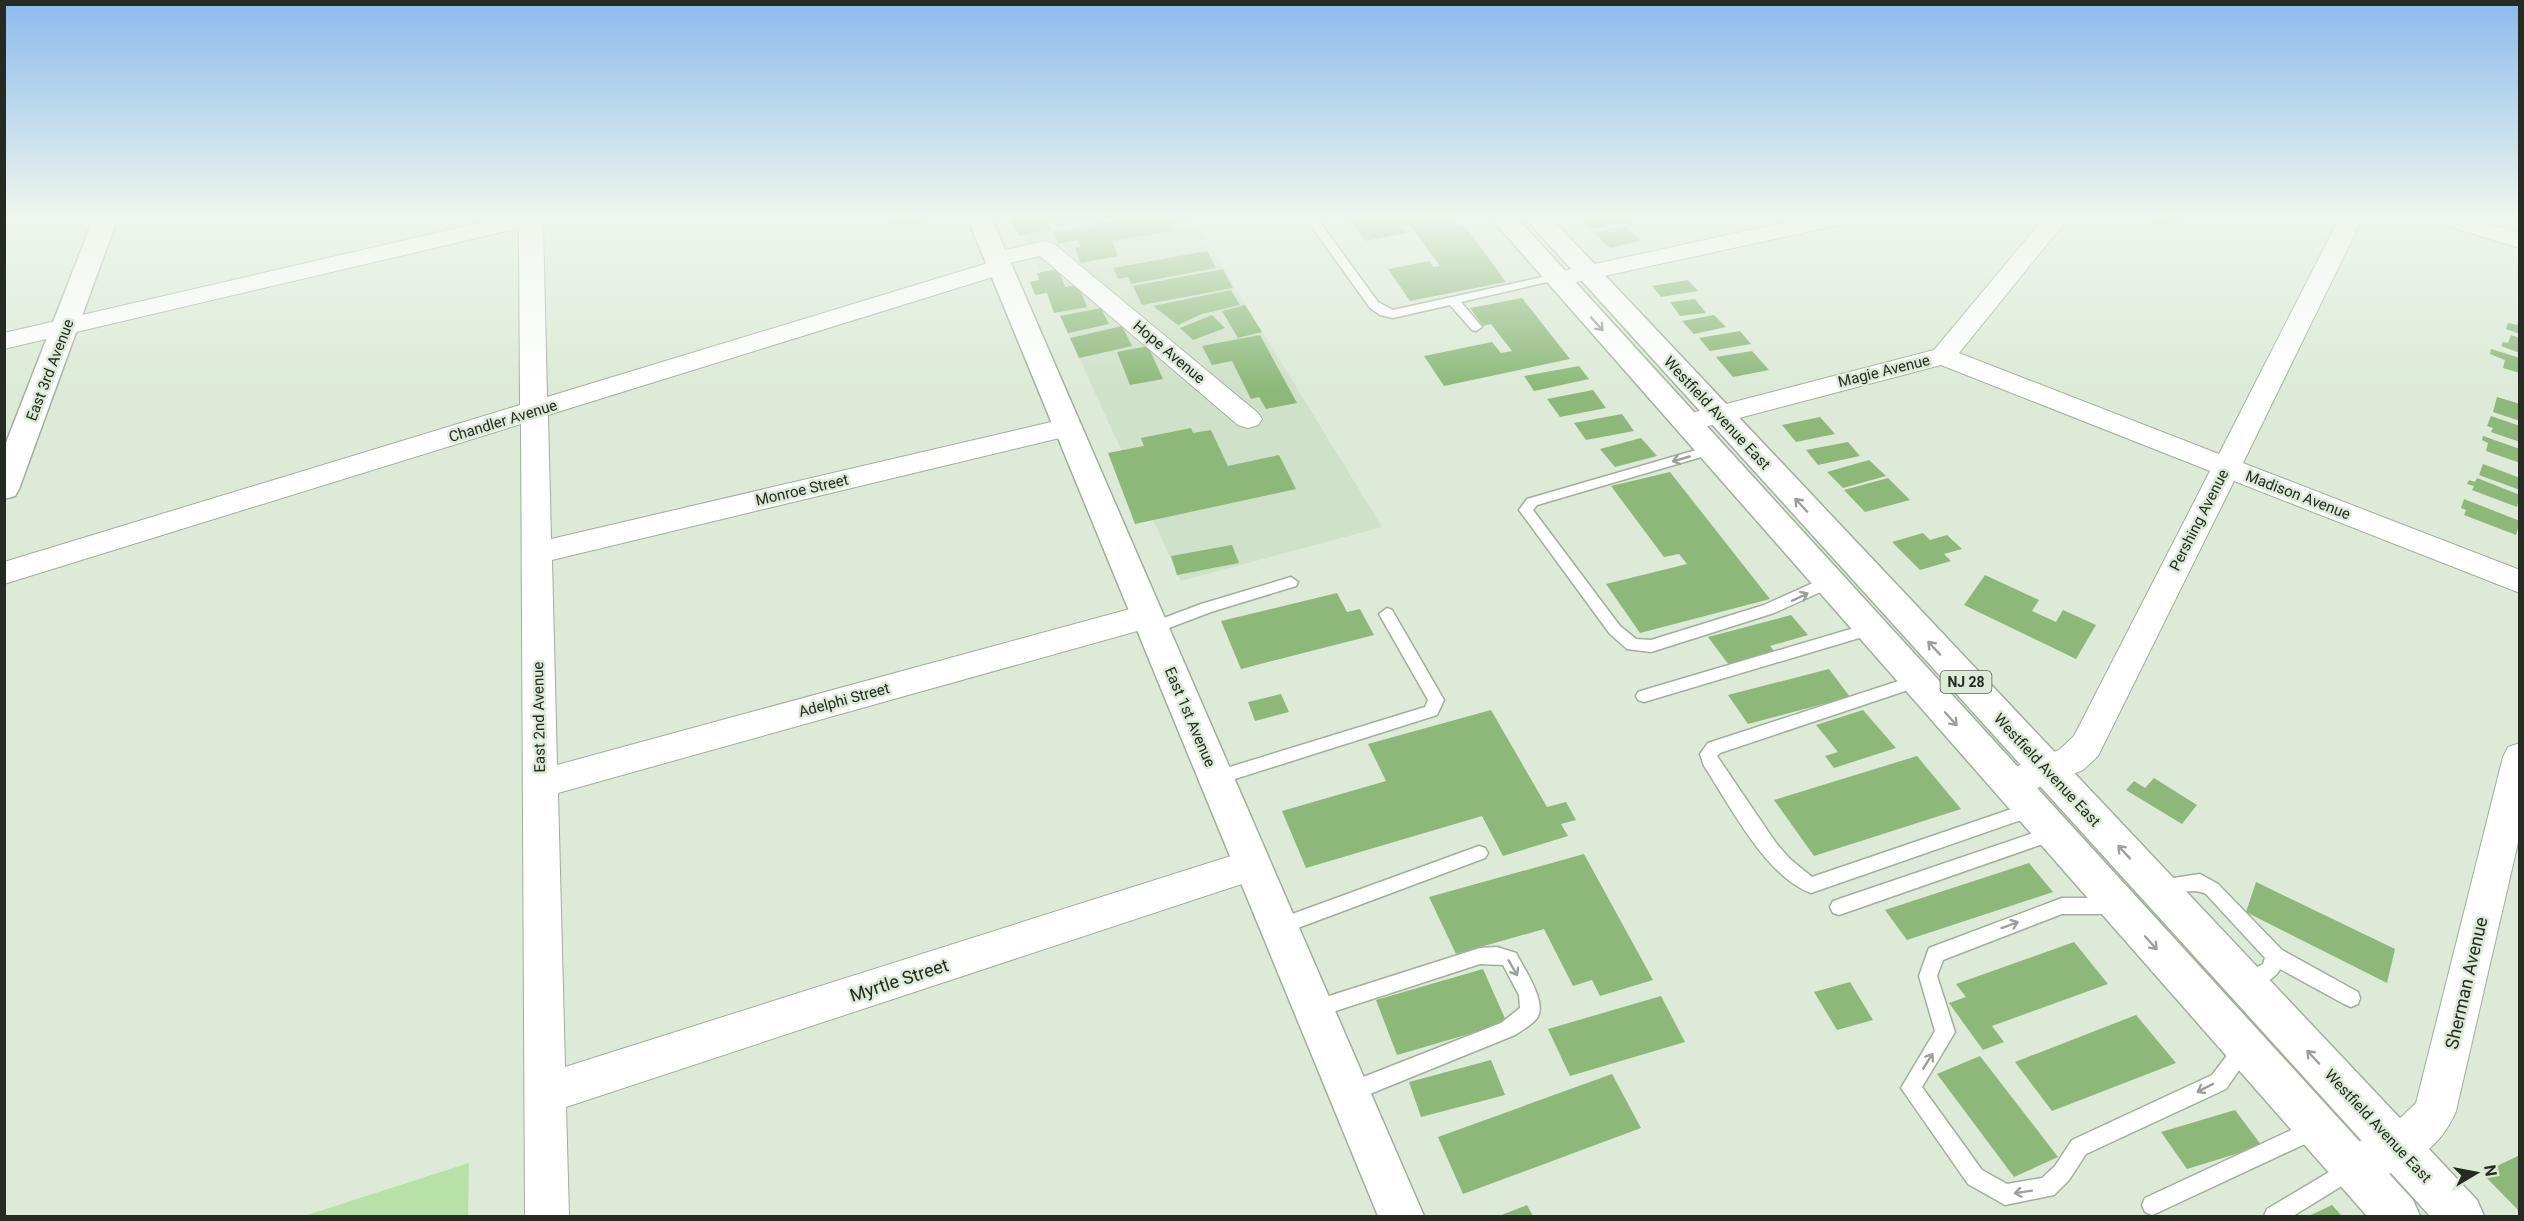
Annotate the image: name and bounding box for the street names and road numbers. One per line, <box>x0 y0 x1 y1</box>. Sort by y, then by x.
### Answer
street label: East 3rd Avenue <box>22 316 78 423</box>
street label: Hope Avenue <box>1129 317 1209 387</box>
street label: Magie Avenue <box>1836 351 1932 391</box>
street label: Westfield Avenue East <box>1660 353 1774 473</box>
street label: Chandler Avenue <box>447 396 559 446</box>
street label: Pershing Avenue <box>2166 466 2232 574</box>
street label: Madison Avenue <box>2243 467 2353 523</box>
street label: Monroe Street <box>754 471 850 509</box>
street label: East 2nd Avenue <box>529 661 549 773</box>
street label: East 1st Avenue <box>1161 664 1219 770</box>
road number: NJ 28 <box>1940 671 1992 693</box>
street label: Adelphi Street <box>797 679 892 721</box>
street label: Westfield Avenue East <box>1990 710 2104 830</box>
street label: Sherman Avenue <box>2441 915 2491 1051</box>
street label: Myrtle Street <box>847 954 951 1006</box>
street label: Westfield Avenue East <box>2321 1066 2435 1186</box>

